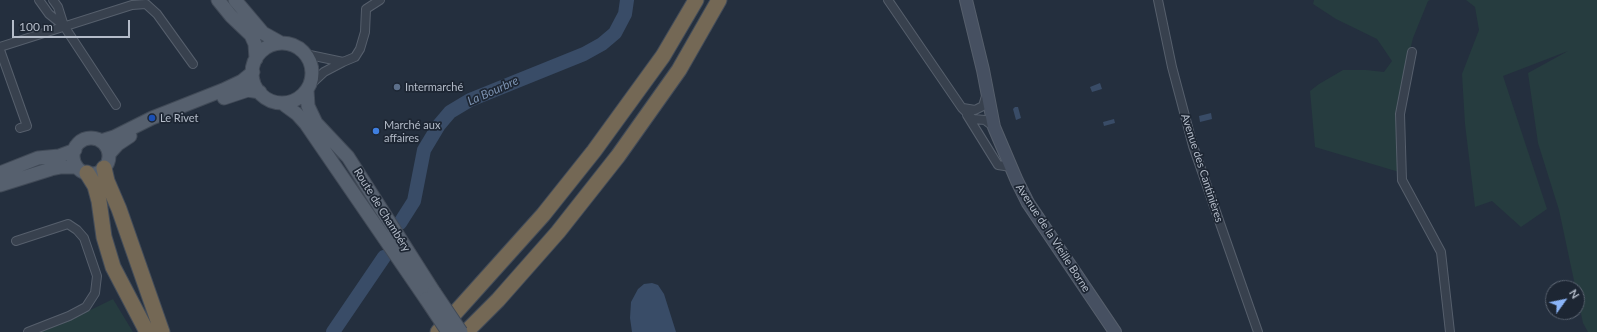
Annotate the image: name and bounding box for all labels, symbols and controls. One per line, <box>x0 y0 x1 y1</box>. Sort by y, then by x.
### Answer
scale bar <box>14 12 132 38</box>
text: 100 m <box>19 19 53 34</box>
water label: La Bourbre <box>465 73 521 109</box>
place label: Intermarché <box>405 80 463 94</box>
marker: Intermarché <box>392 82 402 92</box>
place label: Le Rivet <box>160 111 199 125</box>
street label: Avenue des Cantinières <box>1178 112 1226 224</box>
marker: Le Rivet <box>147 113 157 123</box>
place label: Marché aux affaires <box>384 118 440 144</box>
marker: Marché aux affaires <box>371 126 381 136</box>
street label: Route de Chambéry <box>351 166 413 254</box>
street label: Avenue de la Vieille Borne <box>1013 181 1093 295</box>
north arrow <box>1545 280 1585 320</box>
text: N <box>1567 287 1582 301</box>

